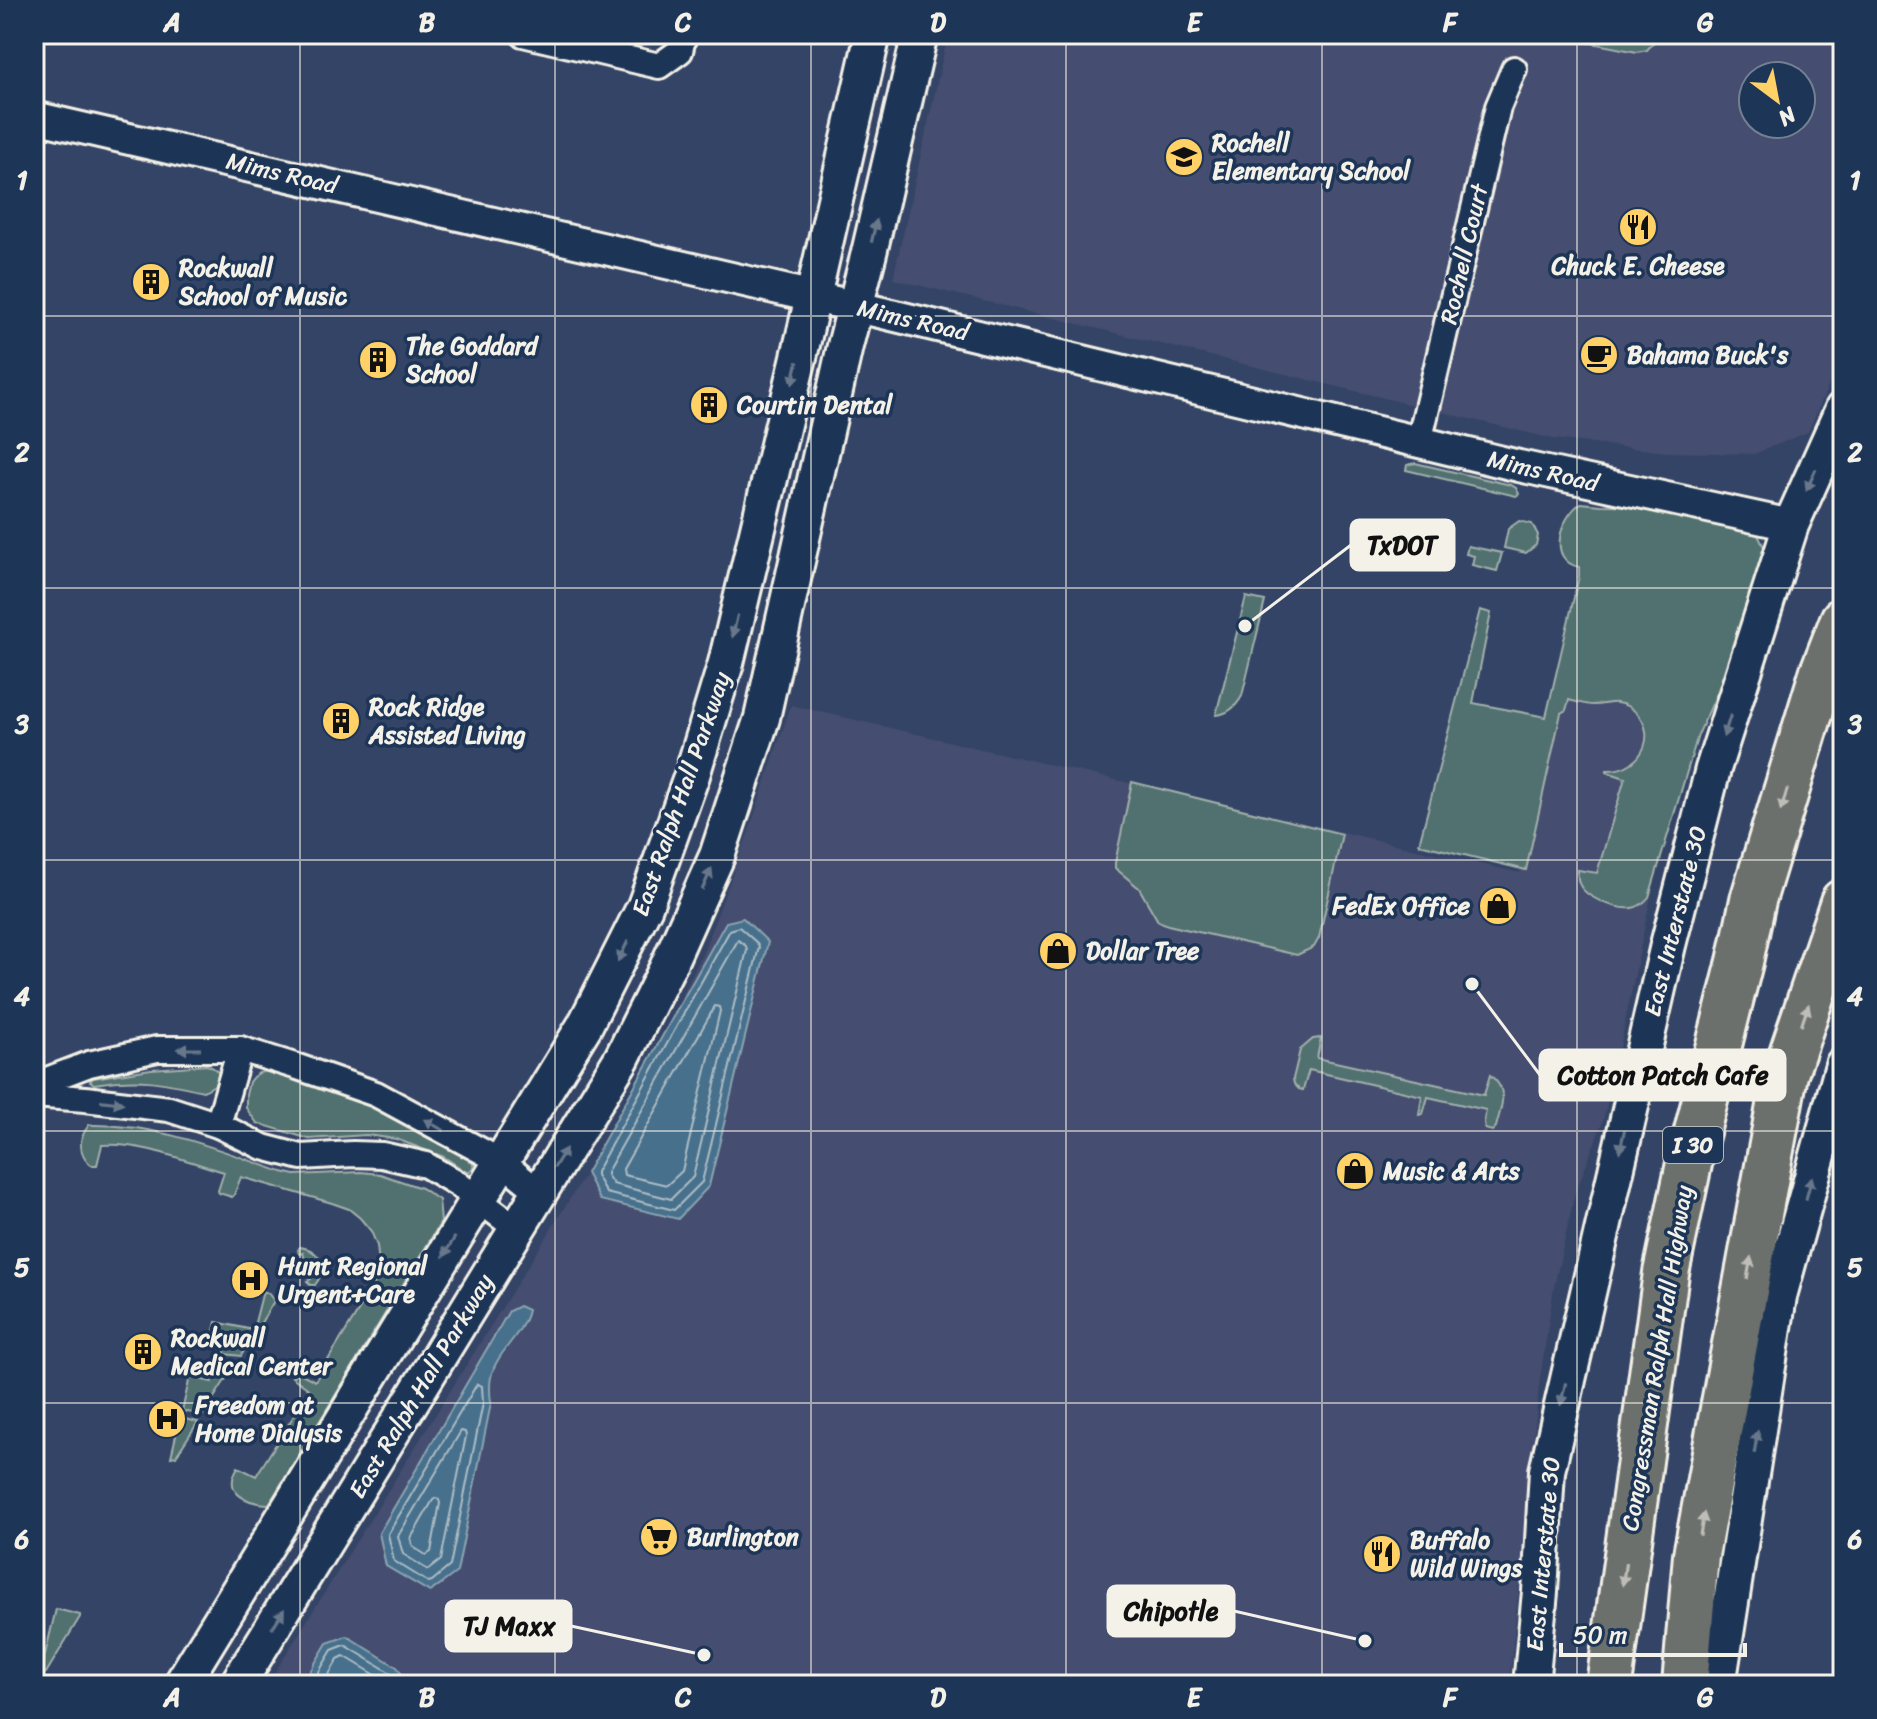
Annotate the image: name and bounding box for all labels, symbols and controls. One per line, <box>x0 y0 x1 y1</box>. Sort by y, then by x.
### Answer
text: A <box>162 0 181 45</box>
text: B <box>419 0 436 45</box>
text: C <box>674 0 692 45</box>
text: D <box>930 0 946 45</box>
text: E <box>1187 0 1204 45</box>
text: F <box>1442 0 1459 45</box>
text: G <box>1697 0 1714 45</box>
north arrow <box>1737 60 1817 140</box>
text: N <box>1770 95 1805 138</box>
place label: Rochell Elementary School <box>1211 122 1411 192</box>
school or university icon: Rochell Elementary School <box>1163 136 1205 178</box>
street label: Mims Road <box>222 140 343 207</box>
text: 1 <box>16 157 28 203</box>
text: 1 <box>1849 157 1861 203</box>
street label: Rochell Court <box>1427 178 1501 328</box>
restaurant icon: Chuck E. Cheese <box>1617 206 1659 248</box>
one-way arrow <box>868 219 881 244</box>
place label: Chuck E. Cheese <box>1550 245 1725 287</box>
place label: Rockwall School of Music <box>178 247 348 317</box>
building icon: Rockwall School of Music <box>130 261 172 303</box>
street label: Mims Road <box>853 287 974 354</box>
place label: The Goddard School <box>405 325 540 395</box>
cafe icon: Bahama Buck's <box>1578 334 1620 376</box>
place label: Bahama Buck's <box>1627 334 1789 376</box>
building icon: The Goddard School <box>357 339 399 381</box>
one-way arrow <box>788 361 801 386</box>
building icon: Courtin Dental <box>688 384 730 426</box>
place label: Courtin Dental <box>736 384 893 426</box>
text: 2 <box>13 429 30 475</box>
text: 2 <box>1846 429 1863 475</box>
street label: Mims Road <box>1483 438 1604 505</box>
one-way arrow <box>1804 468 1818 492</box>
callout: TxDOT <box>1351 520 1454 570</box>
text: TxDOT <box>1367 522 1439 568</box>
one-way arrow <box>728 614 740 639</box>
street label: East Ralph Hall Parkway <box>619 665 743 922</box>
place label: Rock Ridge Assisted Living <box>368 686 526 756</box>
building icon: Rock Ridge Assisted Living <box>320 700 362 742</box>
text: 3 <box>14 701 30 747</box>
text: 3 <box>1847 701 1863 747</box>
one-way arrow <box>1720 714 1733 738</box>
one-way arrow <box>1777 788 1789 812</box>
street label: East Interstate 30 <box>1631 821 1719 1021</box>
one-way arrow <box>700 867 713 891</box>
place label: FedEx Office <box>1331 885 1471 927</box>
shop icon: FedEx Office <box>1477 885 1519 927</box>
shop icon: Dollar Tree <box>1037 930 1079 972</box>
place label: Dollar Tree <box>1086 930 1200 972</box>
one-way arrow <box>616 939 629 962</box>
text: 4 <box>14 973 30 1019</box>
text: 4 <box>1847 973 1863 1019</box>
one-way arrow <box>1799 1003 1811 1027</box>
one-way arrow <box>176 1043 201 1055</box>
callout: Cotton Patch Cafe <box>1540 1050 1785 1100</box>
text: Cotton Patch Cafe <box>1556 1052 1769 1098</box>
one-way arrow <box>100 1095 125 1108</box>
one-way arrow <box>422 1118 445 1132</box>
road number: I 30 <box>1663 1127 1723 1163</box>
one-way arrow <box>1615 1128 1628 1153</box>
one-way arrow <box>553 1147 567 1169</box>
shop icon: Music & Arts <box>1334 1150 1376 1192</box>
place label: Music & Arts <box>1382 1150 1521 1192</box>
one-way arrow <box>1803 1175 1816 1199</box>
street label: Congressman Ralph Hall Highway <box>1609 1182 1705 1534</box>
one-way arrow <box>442 1237 457 1258</box>
text: 5 <box>14 1244 30 1290</box>
text: 5 <box>1847 1244 1863 1290</box>
place label: Hunt Regional Urgent+Care <box>278 1245 428 1315</box>
one-way arrow <box>1743 1256 1755 1281</box>
hospital icon: Hunt Regional Urgent+Care <box>229 1259 271 1301</box>
street label: East Ralph Hall Parkway <box>337 1265 505 1507</box>
place label: Rockwall Medical Center <box>170 1317 334 1387</box>
building icon: Rockwall Medical Center <box>122 1331 164 1373</box>
one-way arrow <box>1556 1382 1569 1407</box>
place label: Freedom at Home Dialysis <box>194 1384 343 1454</box>
hospital icon: Freedom at Home Dialysis <box>146 1398 188 1440</box>
one-way arrow <box>1750 1429 1763 1454</box>
street label: East Interstate 30 <box>1514 1455 1572 1653</box>
one-way arrow <box>1696 1511 1709 1536</box>
text: 6 <box>14 1516 30 1562</box>
supermarket icon: Burlington <box>638 1516 680 1558</box>
place label: Burlington <box>687 1516 799 1558</box>
text: 6 <box>1847 1516 1863 1562</box>
place label: Buffalo Wild Wings <box>1410 1519 1523 1589</box>
restaurant icon: Buffalo Wild Wings <box>1361 1533 1403 1575</box>
one-way arrow <box>1617 1562 1630 1587</box>
callout: Chipotle <box>1108 1586 1234 1636</box>
text: Chipotle <box>1123 1588 1219 1634</box>
callout: TJ Maxx <box>446 1601 571 1651</box>
text: TJ Maxx <box>463 1603 556 1649</box>
scale bar <box>1561 1607 1745 1657</box>
one-way arrow <box>271 1608 285 1630</box>
text: 50 m <box>1573 1614 1628 1656</box>
text: A <box>162 1674 181 1719</box>
text: B <box>419 1674 436 1719</box>
text: C <box>674 1674 692 1719</box>
text: D <box>930 1674 946 1719</box>
text: E <box>1187 1674 1204 1719</box>
text: F <box>1442 1674 1459 1719</box>
text: G <box>1697 1674 1714 1719</box>

